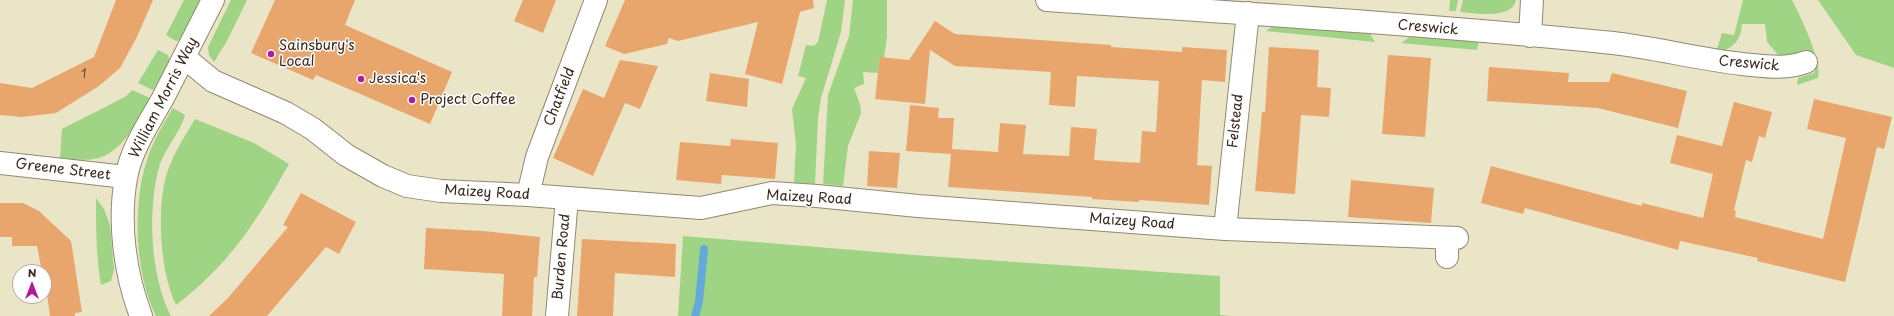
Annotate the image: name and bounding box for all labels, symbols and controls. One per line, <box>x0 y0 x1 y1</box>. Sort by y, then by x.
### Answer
street label: Creswick <box>1397 17 1459 39</box>
street label: William Morris Way <box>126 35 202 161</box>
place label: Sainsbury's Local <box>279 38 355 70</box>
marker: Sainsbury's Local <box>266 49 276 59</box>
street label: Creswick <box>1718 53 1780 75</box>
street label: Chatfield <box>541 65 579 129</box>
house number: 1 <box>81 68 87 82</box>
place label: Jessica's <box>369 71 426 87</box>
marker: Jessica's <box>356 74 366 84</box>
place label: Project Coffee <box>420 92 516 108</box>
street label: Felstead <box>1225 93 1247 149</box>
marker: Project Coffee <box>407 95 417 105</box>
street label: Greene Street <box>14 156 112 184</box>
street label: Maizey Road <box>444 182 530 204</box>
street label: Maizey Road <box>766 187 852 209</box>
street label: Maizey Road <box>1089 211 1175 233</box>
street label: Burden Road <box>550 213 574 301</box>
north arrow <box>12 264 52 304</box>
text: N <box>28 264 36 281</box>

